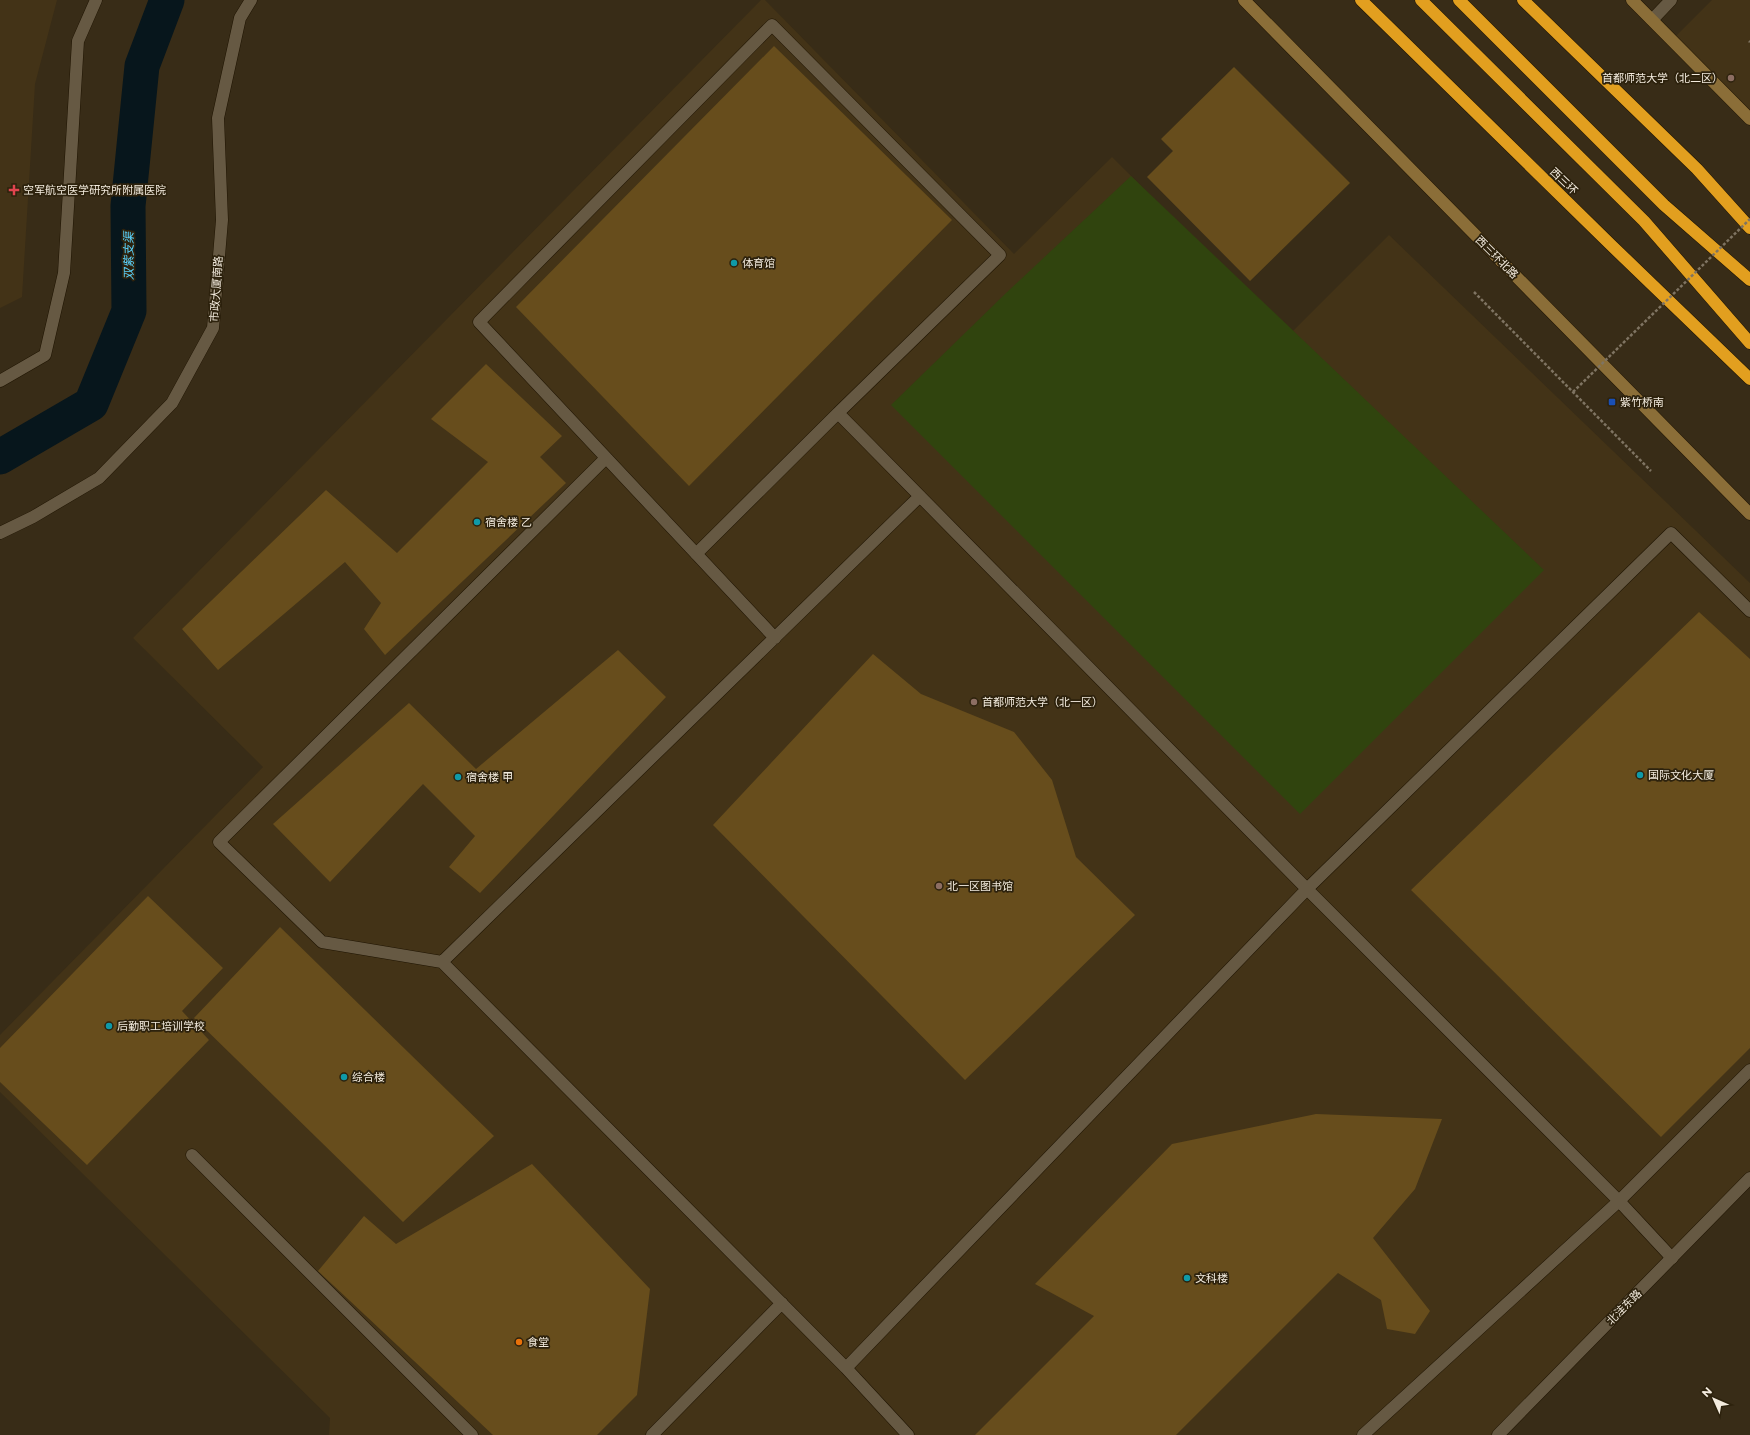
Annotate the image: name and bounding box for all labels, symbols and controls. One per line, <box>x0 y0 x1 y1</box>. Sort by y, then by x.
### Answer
place label: 首都师范大学（北二区） <box>1602 71 1723 85</box>
marker: 首都师范大学（北二区） <box>1726 73 1736 83</box>
street label: 西三环 <box>1547 165 1581 197</box>
place label: 空军航空医学研究所附属医院 <box>23 183 166 197</box>
marker: 空军航空医学研究所附属医院 <box>8 184 20 196</box>
water label: 双紫支渠 <box>121 230 136 280</box>
street label: 西三环北路 <box>1473 233 1521 281</box>
street label: 市政大厦南路 <box>207 256 225 322</box>
place label: 体育馆 <box>742 256 775 270</box>
marker: 体育馆 <box>729 258 739 268</box>
place label: 紫竹桥南 <box>1620 395 1664 409</box>
marker: 紫竹桥南 <box>1607 397 1617 407</box>
place label: 宿舍楼 乙 <box>485 515 532 529</box>
marker: 宿舍楼 乙 <box>472 517 482 527</box>
place label: 首都师范大学（北一区） <box>982 695 1103 709</box>
marker: 首都师范大学（北一区） <box>969 697 979 707</box>
place label: 国际文化大厦 <box>1648 768 1714 782</box>
place label: 宿舍楼 甲 <box>466 770 513 784</box>
marker: 国际文化大厦 <box>1635 770 1645 780</box>
marker: 宿舍楼 甲 <box>453 772 463 782</box>
place label: 北一区图书馆 <box>947 879 1013 893</box>
marker: 北一区图书馆 <box>934 881 944 891</box>
place label: 后勤职工培训学校 <box>117 1019 205 1033</box>
marker: 后勤职工培训学校 <box>104 1021 114 1031</box>
place label: 综合楼 <box>352 1070 385 1084</box>
marker: 综合楼 <box>339 1072 349 1082</box>
place label: 文科楼 <box>1195 1271 1228 1285</box>
marker: 文科楼 <box>1182 1273 1192 1283</box>
street label: 北洼东路 <box>1603 1286 1645 1328</box>
place label: 食堂 <box>527 1335 549 1349</box>
marker: 食堂 <box>514 1337 524 1347</box>
north arrow <box>1694 1379 1734 1419</box>
text: N <box>1699 1384 1715 1400</box>

